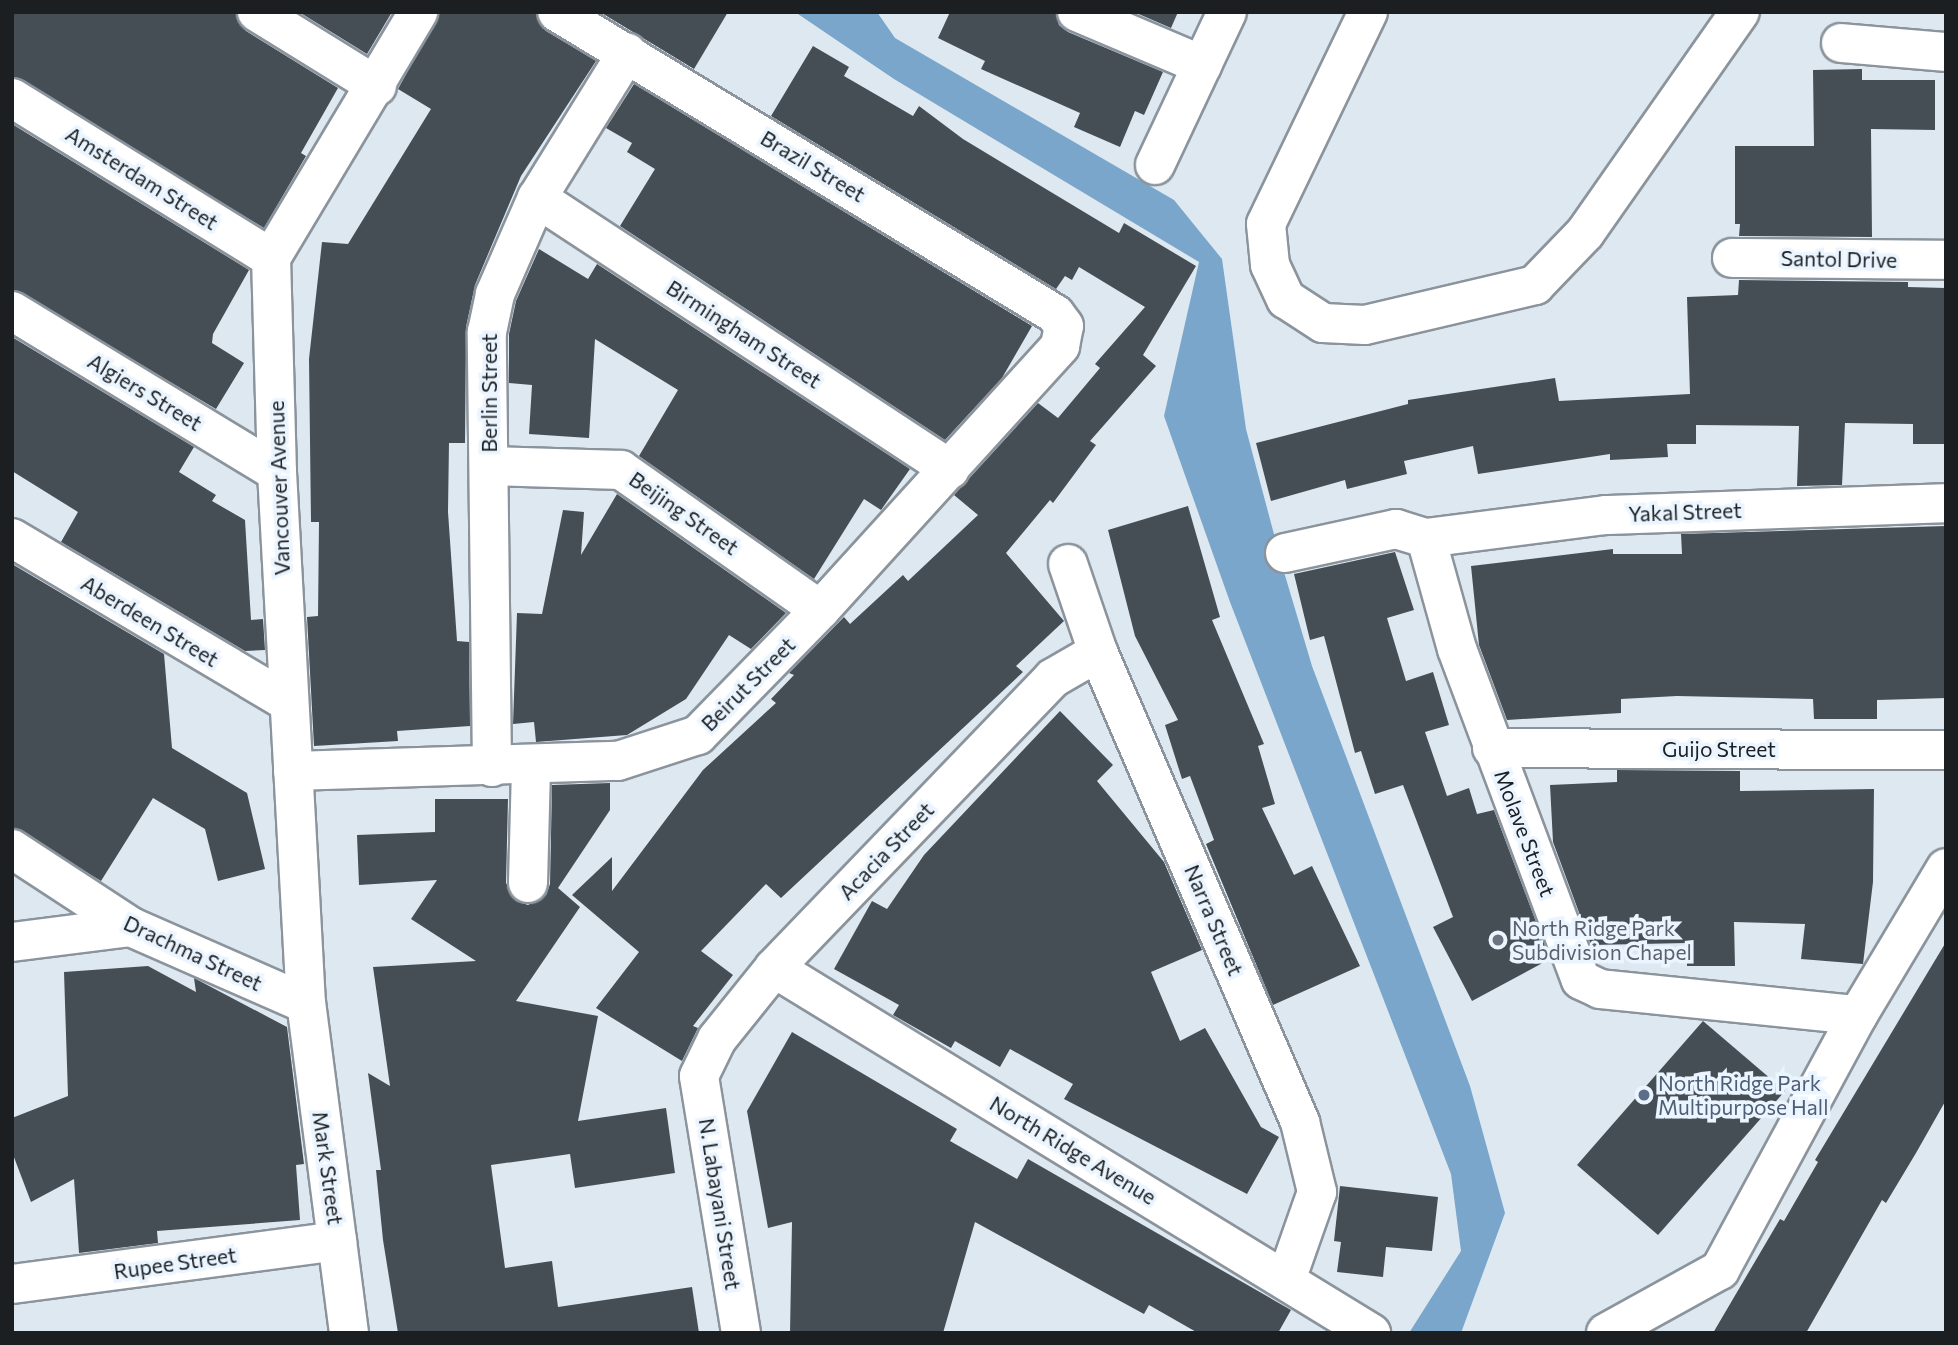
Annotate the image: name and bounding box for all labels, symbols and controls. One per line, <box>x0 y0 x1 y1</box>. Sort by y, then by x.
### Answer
street label: Amsterdam Street <box>61 121 223 235</box>
street label: Brazil Street <box>756 125 870 207</box>
street label: Santol Drive <box>1781 245 1897 273</box>
street label: Birmingham Street <box>662 275 826 393</box>
street label: Berlin Street <box>476 333 502 453</box>
street label: Algiers Street <box>83 348 207 436</box>
street label: Vancouver Avenue <box>263 400 295 576</box>
street label: Beijing Street <box>625 466 743 560</box>
street label: Yakal Street <box>1628 497 1742 527</box>
street label: Aberdeen Street <box>77 570 223 672</box>
street label: Beirut Street <box>696 632 800 736</box>
street label: Guijo Street <box>1662 736 1776 762</box>
street label: Molave Street <box>1489 766 1561 900</box>
street label: Acacia Street <box>833 797 939 905</box>
street label: Narra Street <box>1179 861 1249 979</box>
street label: Drachma Street <box>120 910 266 996</box>
place label: North Ridge Park Subdivision Chapel <box>1512 915 1692 965</box>
marker: North Ridge Park Subdivision Chapel <box>1490 932 1506 948</box>
place label: North Ridge Park Multipurpose Hall <box>1658 1070 1828 1120</box>
marker: North Ridge Park Multipurpose Hall <box>1636 1087 1652 1103</box>
street label: North Ridge Avenue <box>985 1090 1161 1210</box>
street label: Mark Street <box>308 1110 348 1226</box>
street label: N. Labayani Street <box>694 1116 746 1292</box>
street label: Rupee Street <box>112 1242 238 1284</box>

